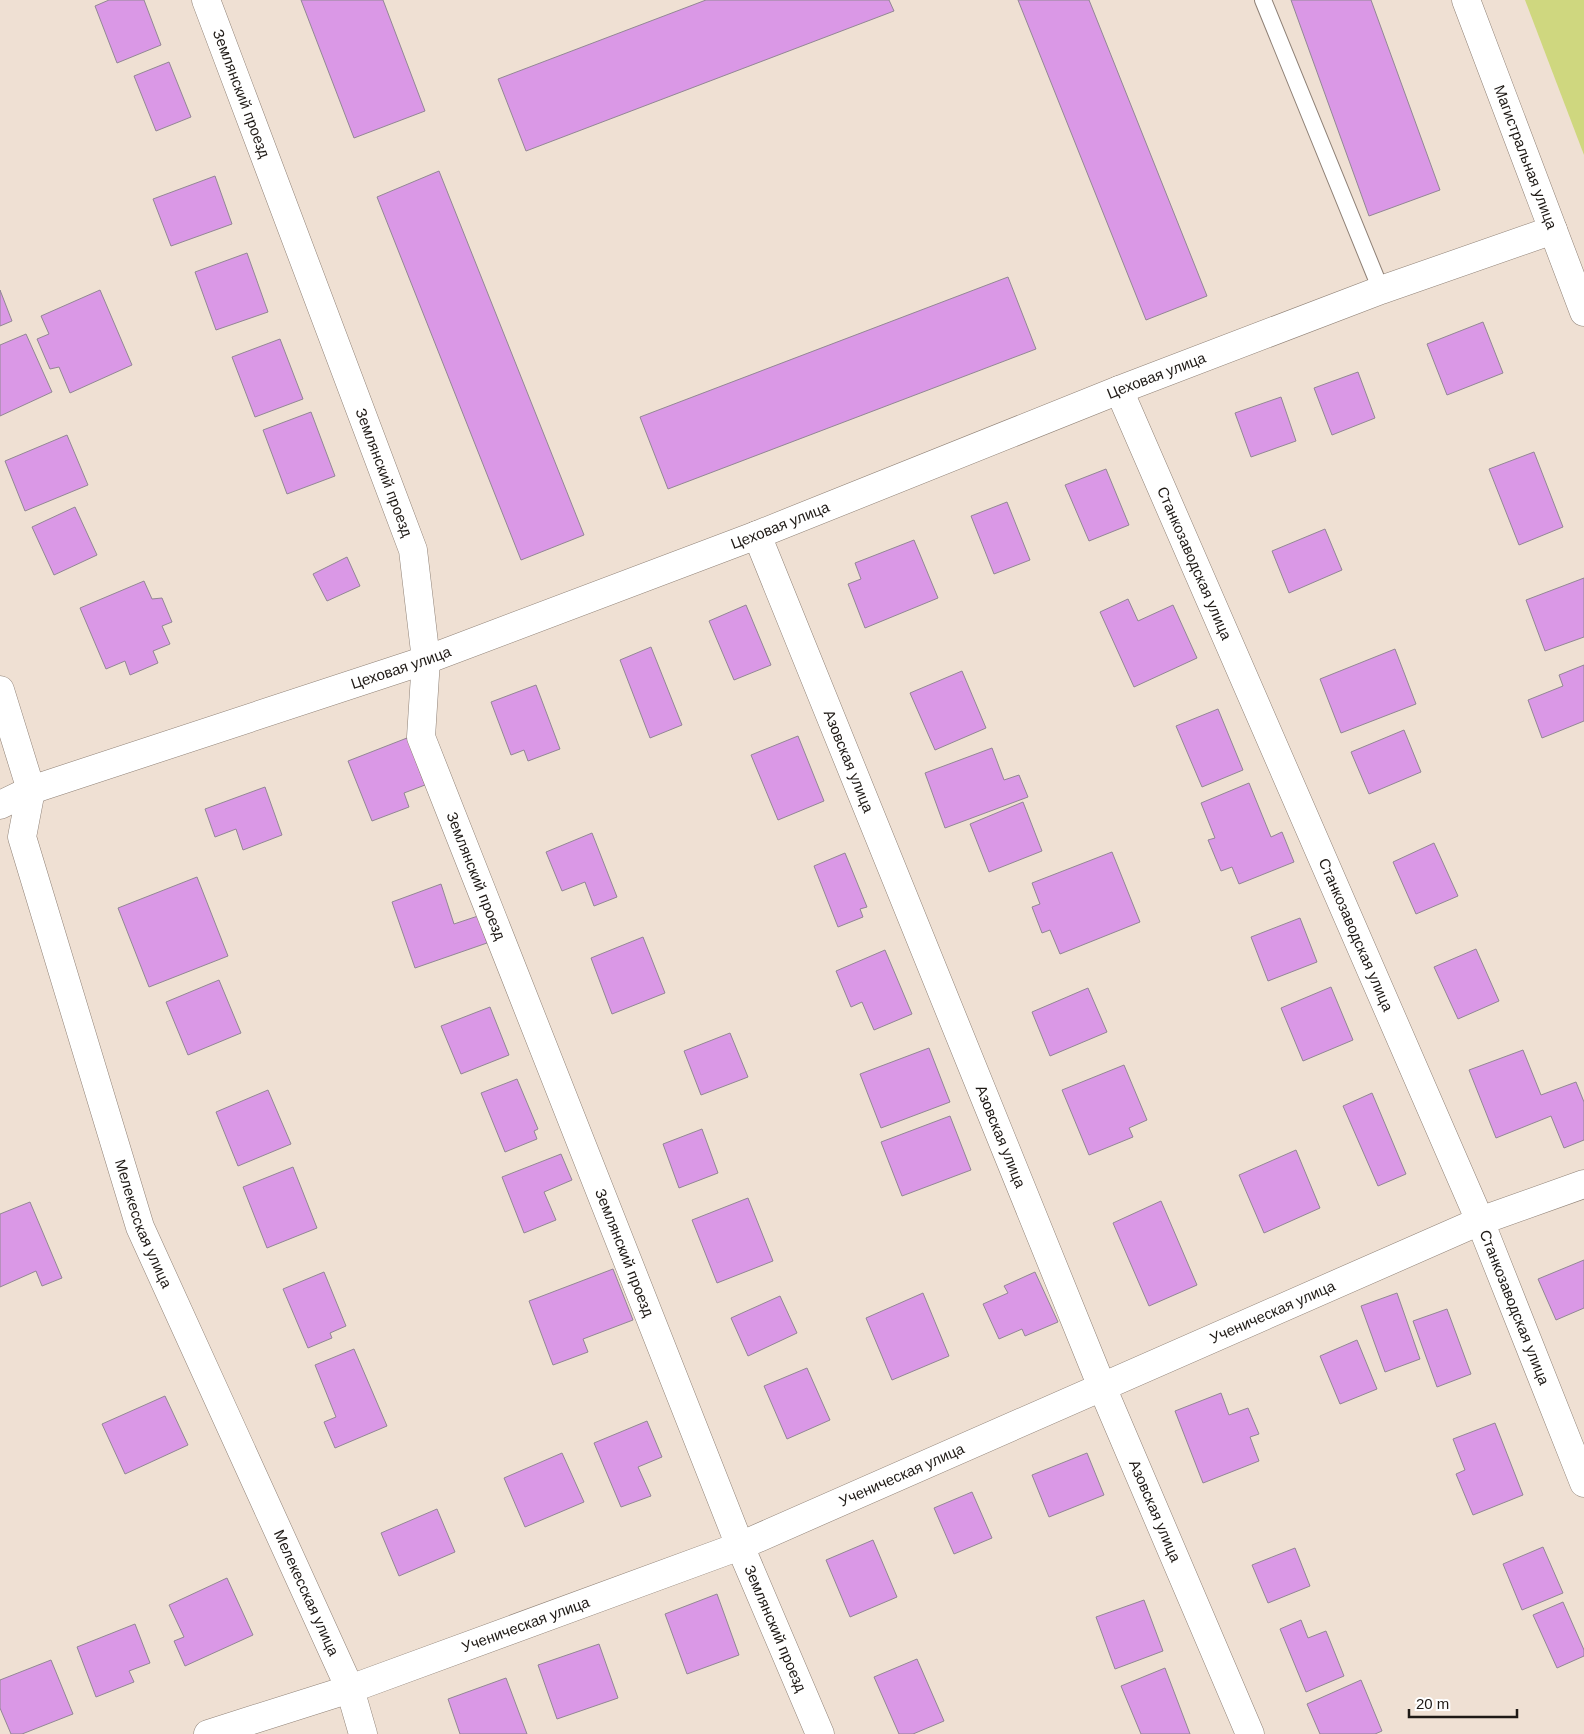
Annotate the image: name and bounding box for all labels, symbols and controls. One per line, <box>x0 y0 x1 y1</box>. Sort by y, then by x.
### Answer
street label: Землянский проезд <box>210 27 274 160</box>
street label: Магистральная улица <box>1491 83 1561 232</box>
street label: Цеховая улица <box>1104 348 1209 402</box>
street label: Землянский проезд <box>352 406 416 539</box>
street label: Станкозаводская улица <box>1154 484 1236 643</box>
street label: Цеховая улица <box>728 498 832 552</box>
street label: Цеховая улица <box>349 642 454 692</box>
street label: Азовская улица <box>821 707 878 815</box>
street label: Землянский проезд <box>443 809 509 942</box>
street label: Станкозаводская улица <box>1315 855 1397 1014</box>
street label: Азовская улица <box>973 1083 1030 1191</box>
street label: Мелекесская улица <box>112 1157 176 1291</box>
street label: Землянский проезд <box>592 1186 658 1319</box>
street label: Станкозаводская улица <box>1476 1227 1553 1388</box>
street label: Ученическая улица <box>1207 1276 1338 1347</box>
street label: Ученическая улица <box>836 1439 967 1509</box>
street label: Азовская улица <box>1126 1457 1185 1565</box>
street label: Мелекесская улица <box>271 1527 343 1659</box>
street label: Землянский проезд <box>741 1562 810 1695</box>
street label: Ученическая улица <box>459 1593 592 1655</box>
scale bar <box>1409 1686 1516 1718</box>
text: 20 m <box>1416 1695 1449 1712</box>

